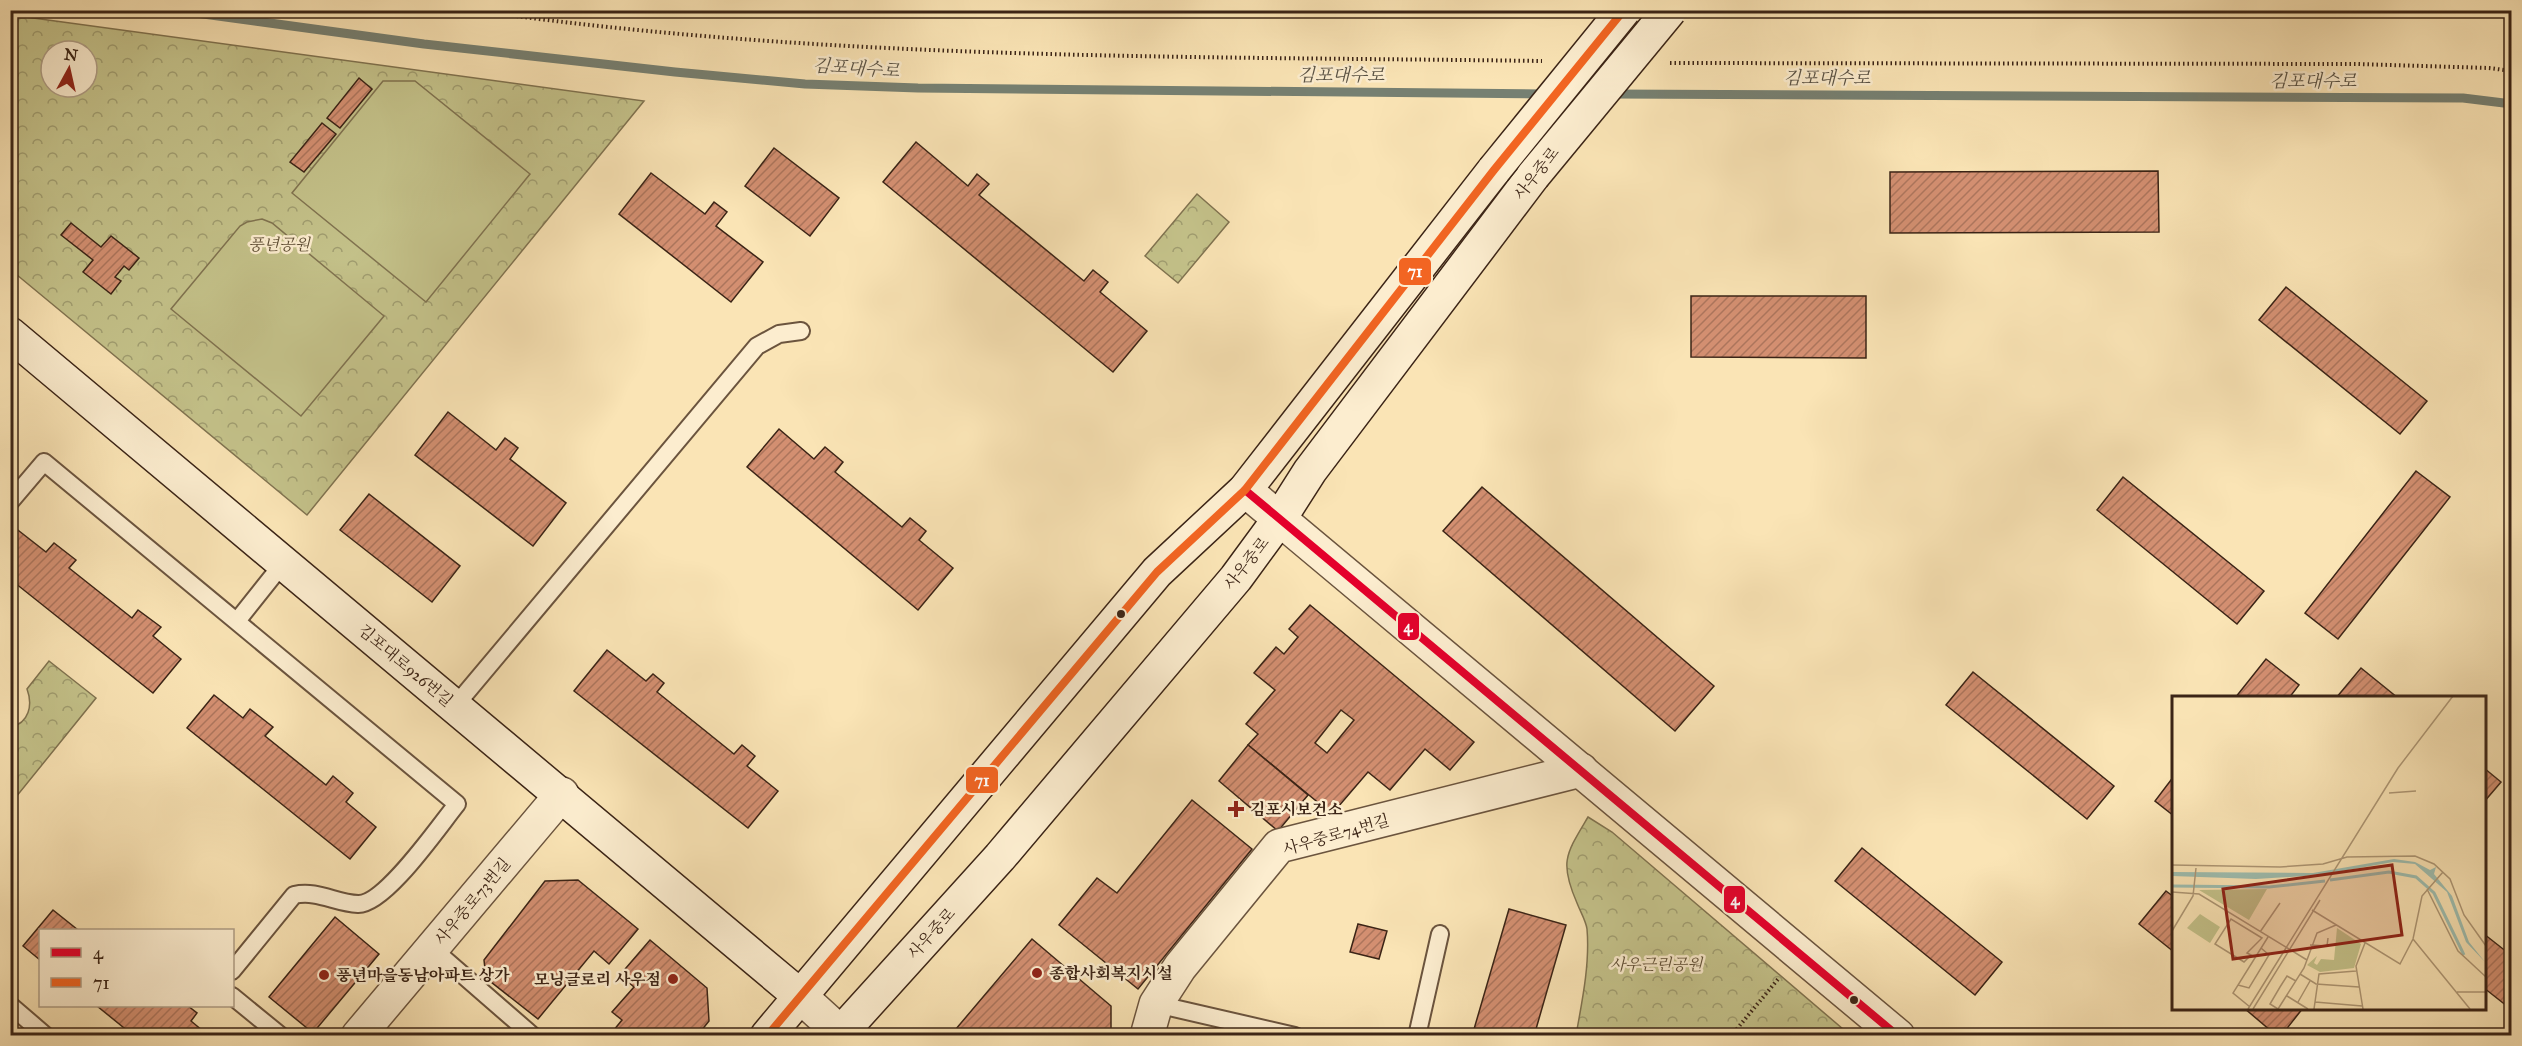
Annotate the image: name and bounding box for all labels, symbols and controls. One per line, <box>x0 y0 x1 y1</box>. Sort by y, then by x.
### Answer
north arrow <box>39 39 99 99</box>
text: N <box>63 44 79 65</box>
water label: 김포대수로 <box>812 54 901 82</box>
water label: 김포대수로 <box>1298 64 1385 86</box>
water label: 김포대수로 <box>1784 67 1871 89</box>
water label: 김포대수로 <box>2270 70 2357 92</box>
street label: 사우중로 <box>1510 143 1563 204</box>
park label: 풍년공원 <box>248 235 311 254</box>
line badge: 71 <box>1398 257 1432 286</box>
text: 71 <box>1408 262 1423 281</box>
street label: 사우중로 <box>1220 533 1273 594</box>
unlabelled marker <box>1115 608 1127 620</box>
line badge: 4 <box>1397 612 1420 641</box>
text: 4 <box>1404 617 1414 637</box>
street label: 김포대로926번길 <box>355 620 457 710</box>
inset map <box>2172 696 2486 1010</box>
line badge: 71 <box>965 766 999 794</box>
text: 71 <box>975 771 990 790</box>
marker: 김포시보건소 <box>1227 800 1245 818</box>
place label: 김포시보건소 <box>1250 800 1343 819</box>
street label: 사우중로74번길 <box>1281 810 1392 859</box>
street label: 사우중로73번길 <box>430 854 514 949</box>
line badge: 4 <box>1723 885 1746 914</box>
text: 4 <box>1731 890 1741 910</box>
street label: 사우중로 <box>904 904 959 963</box>
legend <box>39 929 234 1007</box>
text: 4 <box>93 942 104 964</box>
park label: 사우근린공원 <box>1610 955 1704 974</box>
place label: 종합사회복지시설 <box>1049 964 1173 983</box>
place label: 풍년마을동남아파트 상가 <box>336 966 510 985</box>
marker: 종합사회복지시설 <box>1030 966 1044 980</box>
marker: 풍년마을동남아파트 상가 <box>317 968 331 982</box>
place label: 모닝글로리 사우점 <box>534 970 661 989</box>
text: 71 <box>93 972 110 994</box>
marker: 모닝글로리 사우점 <box>666 972 680 986</box>
unlabelled marker <box>1848 994 1860 1006</box>

